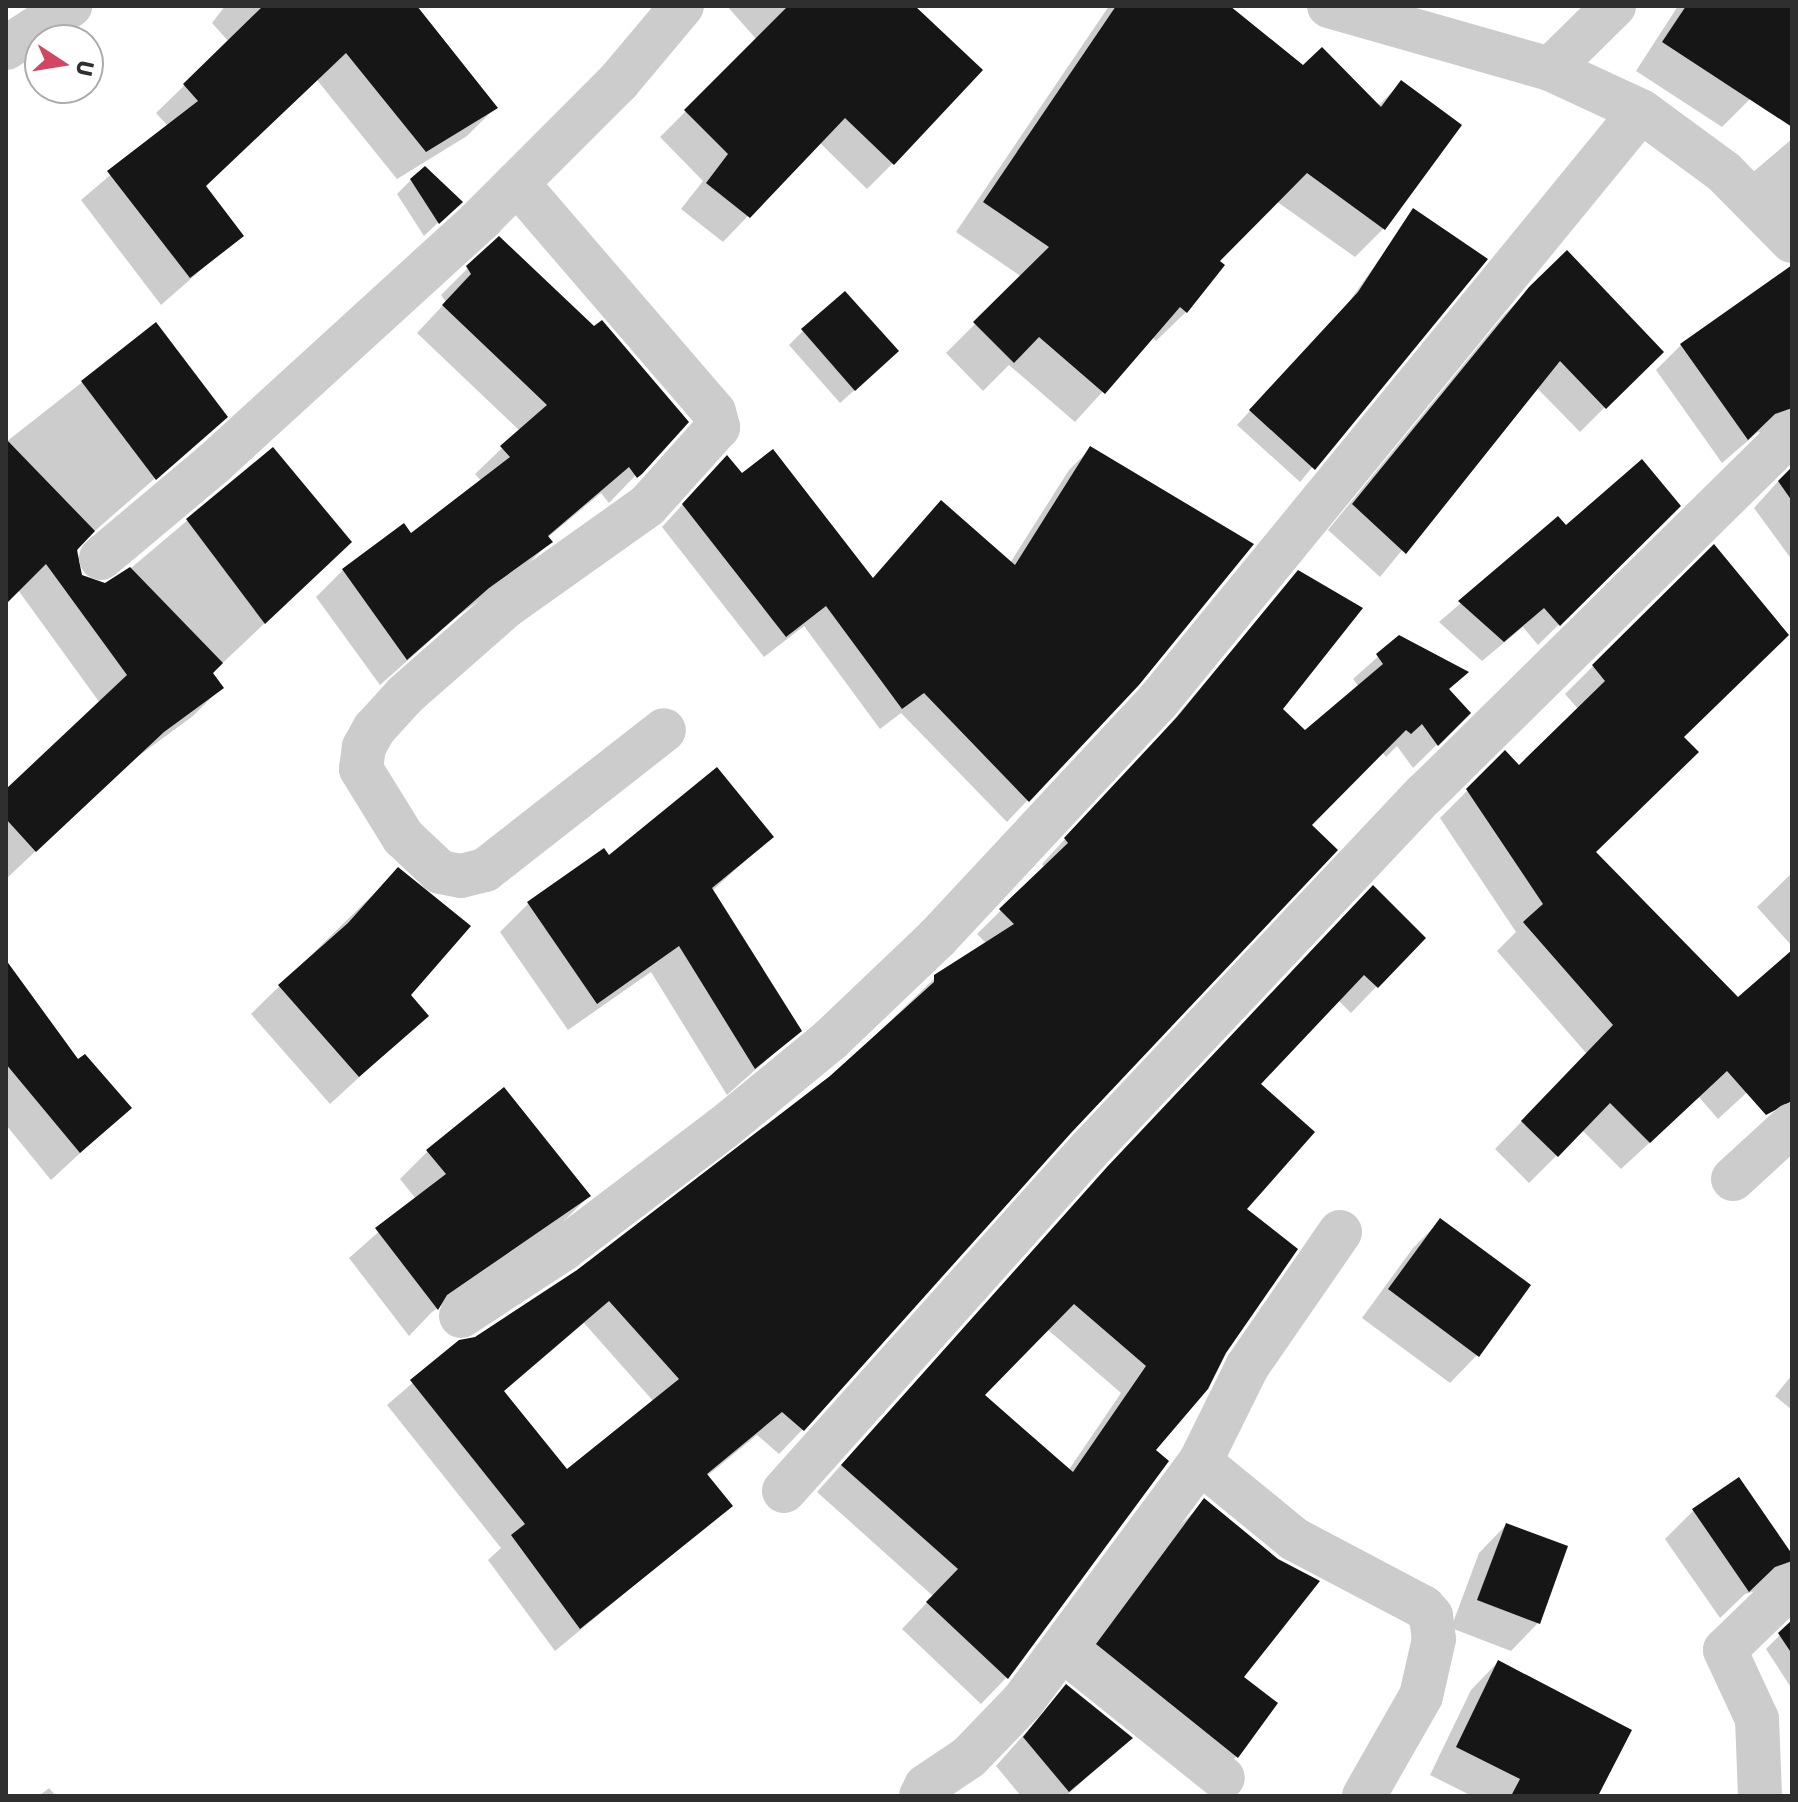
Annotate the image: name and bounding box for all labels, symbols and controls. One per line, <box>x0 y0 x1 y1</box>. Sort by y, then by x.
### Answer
north arrow <box>24 24 104 104</box>
text: U <box>68 58 103 79</box>

